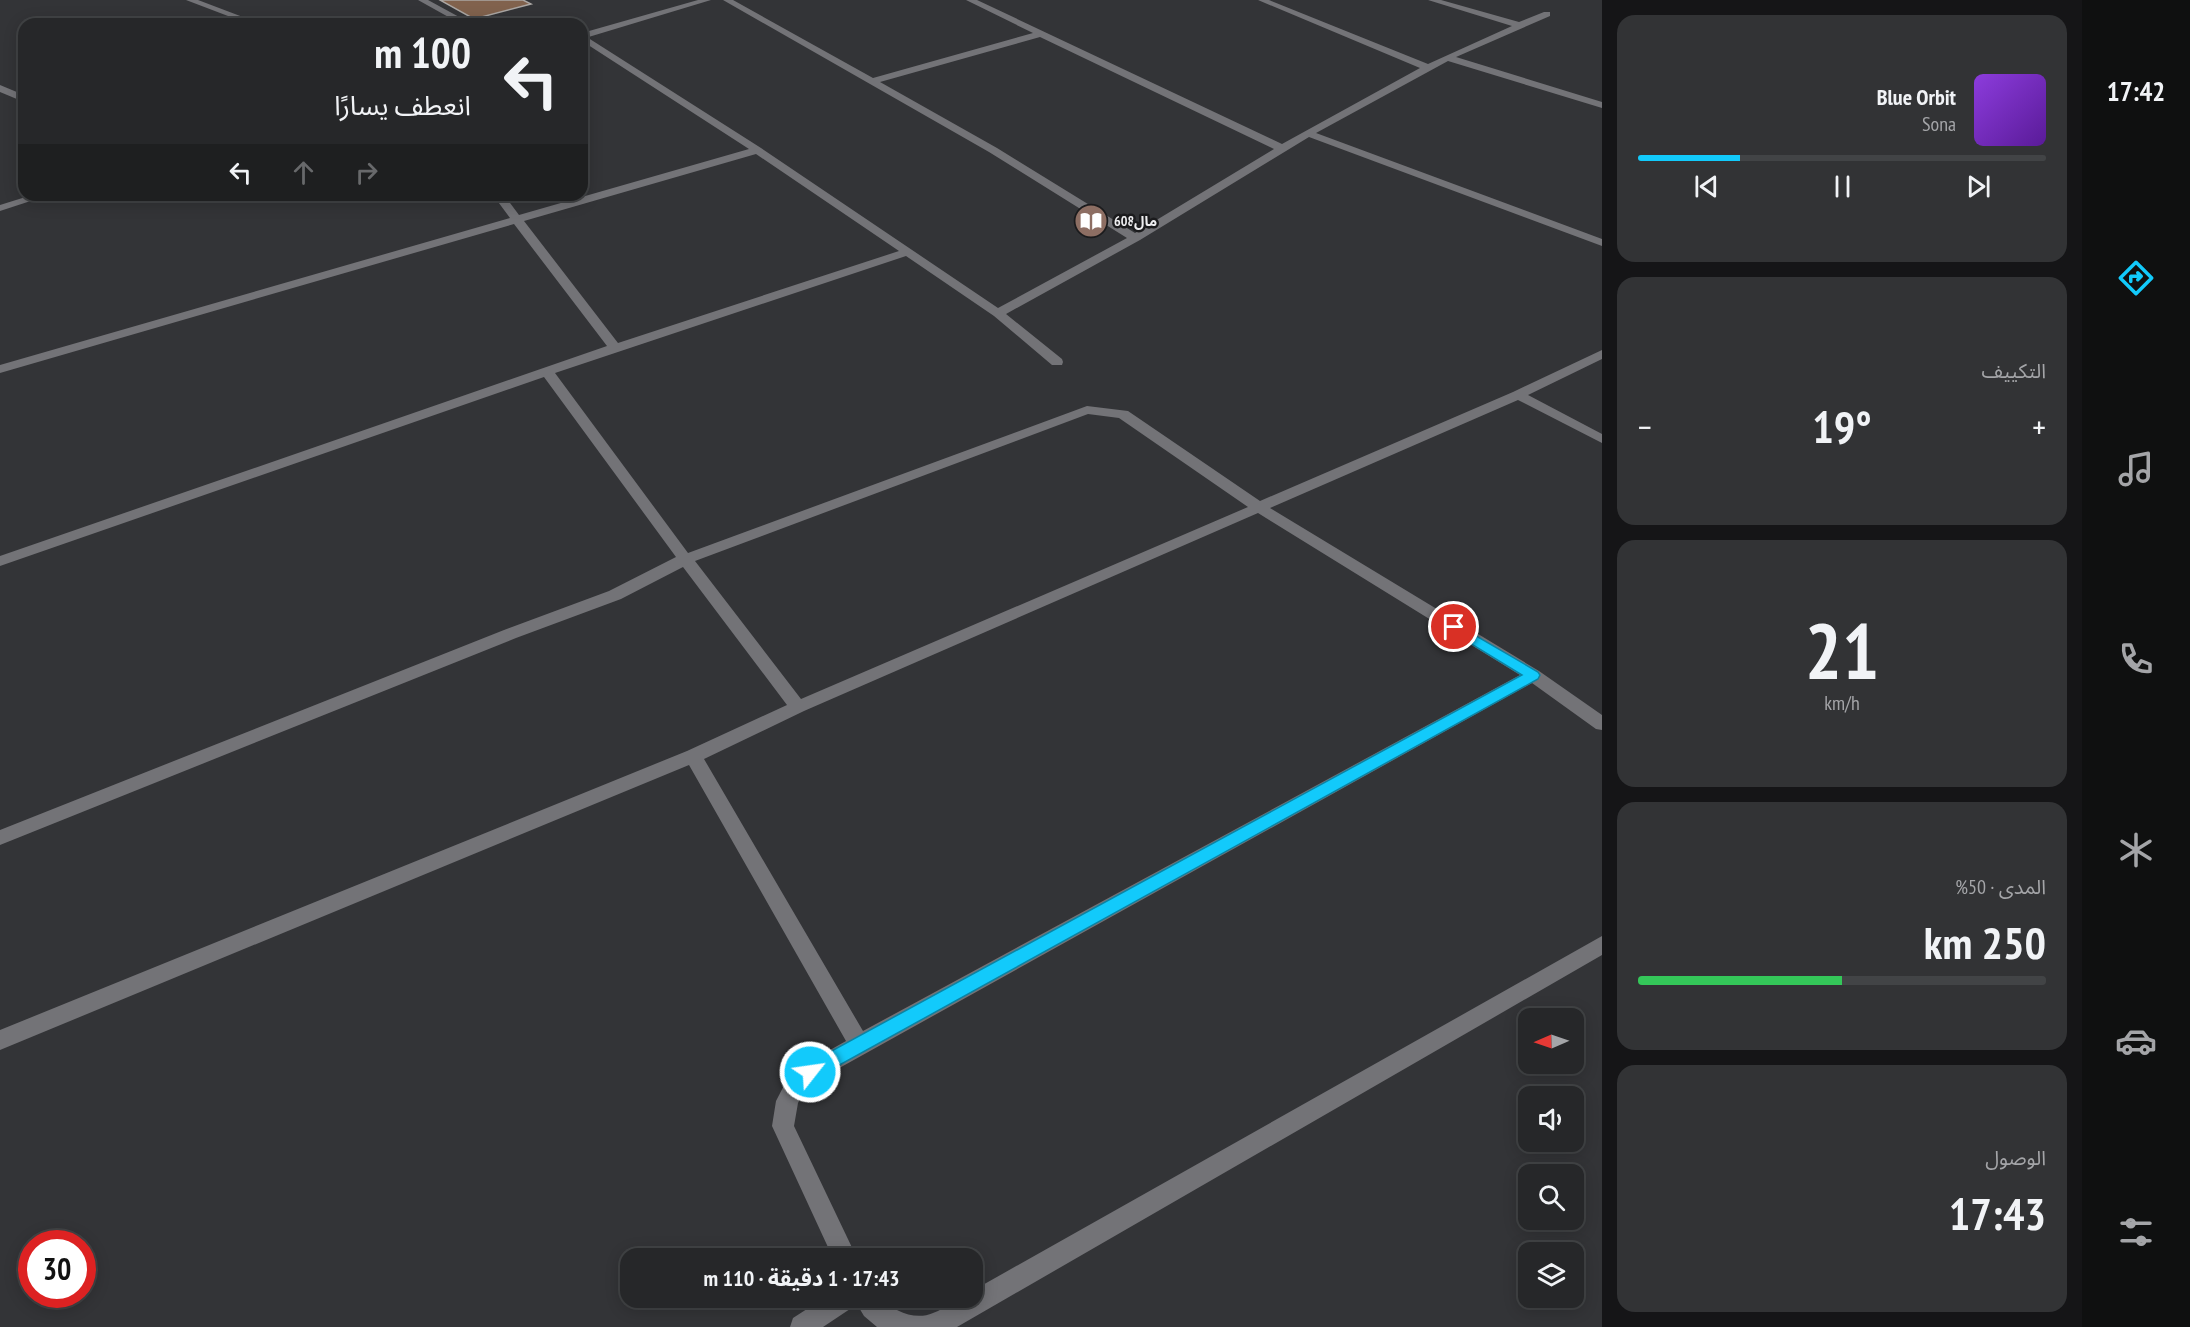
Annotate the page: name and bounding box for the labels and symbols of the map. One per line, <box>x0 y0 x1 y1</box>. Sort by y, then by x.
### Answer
library icon: مال608 <box>1073 203 1109 239</box>
place label: مال608 <box>1114 212 1157 230</box>
pin <box>1428 601 1479 652</box>
north arrow <box>1518 1008 1584 1074</box>
position arrow <box>778 1040 842 1104</box>
speed limit sign: 30 <box>18 1230 96 1308</box>

